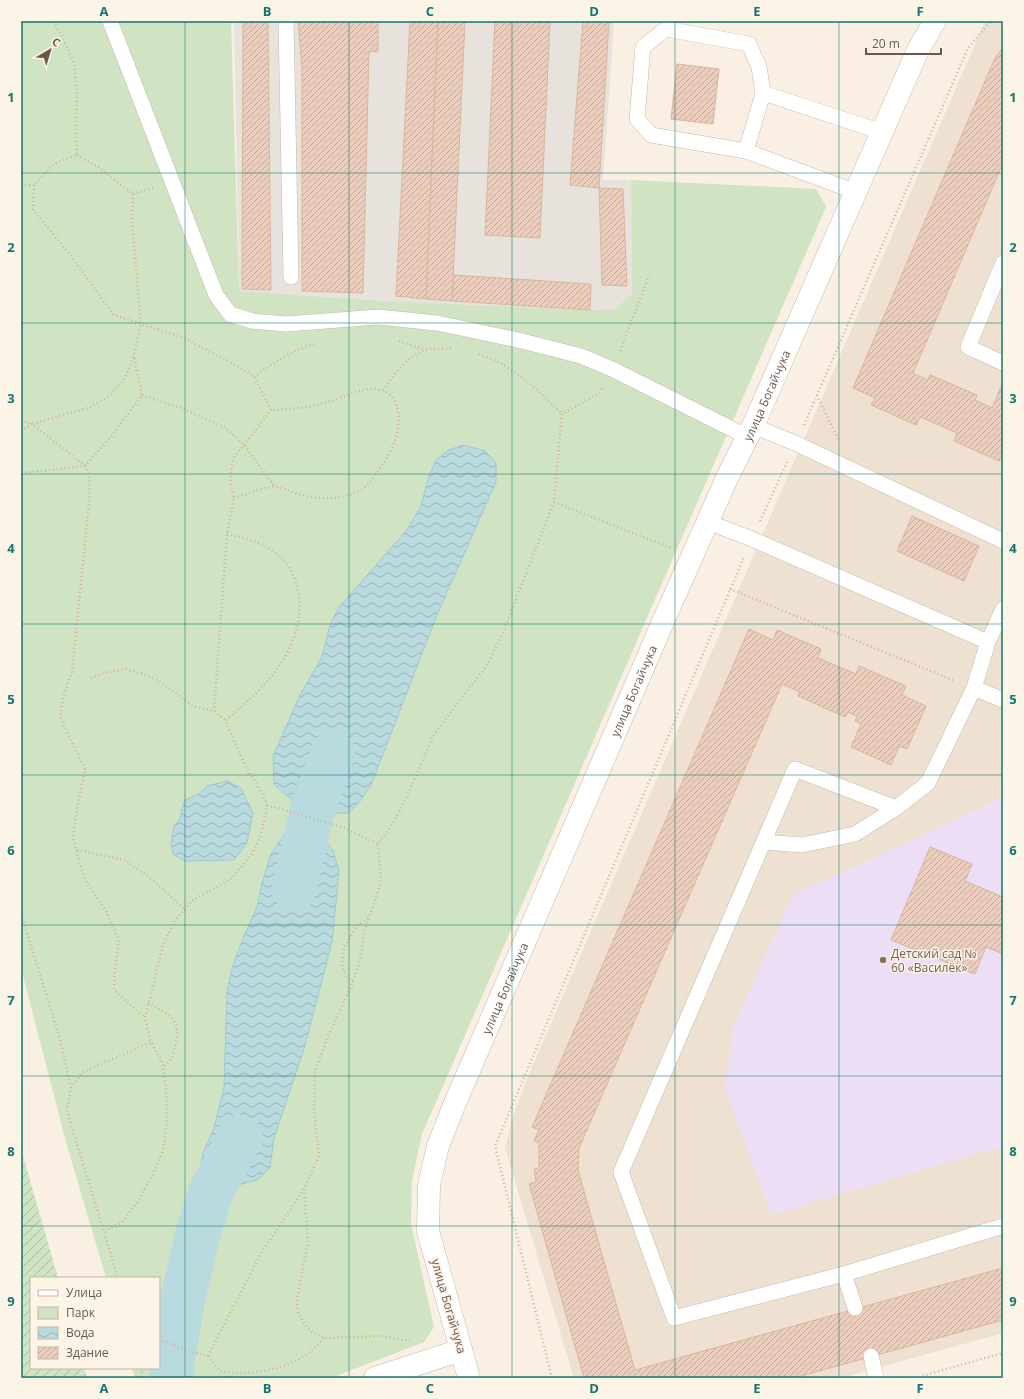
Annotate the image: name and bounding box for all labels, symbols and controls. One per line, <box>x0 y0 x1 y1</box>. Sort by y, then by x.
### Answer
text: A <box>100 2 109 20</box>
text: B <box>263 2 272 20</box>
text: C <box>426 2 434 20</box>
text: D <box>589 2 599 20</box>
text: E <box>753 2 761 20</box>
text: F <box>916 2 924 20</box>
north arrow <box>30 30 70 70</box>
scale bar <box>866 30 941 56</box>
text: С <box>49 34 64 50</box>
text: 20 m <box>872 35 900 52</box>
text: 1 <box>7 88 15 106</box>
text: 1 <box>1009 88 1017 106</box>
text: 2 <box>7 238 15 256</box>
text: 2 <box>1009 238 1017 256</box>
street label: улица Богайчука <box>738 347 794 444</box>
text: 3 <box>7 389 15 407</box>
text: 3 <box>1009 389 1017 407</box>
text: 4 <box>7 539 15 557</box>
text: 4 <box>1009 539 1017 557</box>
street label: улица Богайчука <box>606 642 661 739</box>
text: 5 <box>7 690 15 708</box>
text: 5 <box>1009 690 1017 708</box>
text: 6 <box>7 841 15 859</box>
text: 6 <box>1009 841 1017 859</box>
street label: улица Богайчука <box>477 940 532 1037</box>
place label: Детский сад № 60 «Василёк» <box>891 945 977 976</box>
marker: Детский сад № 60 «Василёк» <box>878 955 888 965</box>
text: 7 <box>7 991 15 1009</box>
text: 7 <box>1009 991 1017 1009</box>
text: 8 <box>7 1142 15 1160</box>
text: 8 <box>1009 1142 1017 1160</box>
street label: улица Богайчука <box>427 1257 471 1355</box>
legend <box>30 1277 160 1369</box>
text: Улица <box>66 1284 102 1301</box>
text: 9 <box>7 1292 15 1310</box>
text: 9 <box>1009 1292 1017 1310</box>
text: Парк <box>66 1304 96 1321</box>
text: Вода <box>66 1324 95 1341</box>
text: Здание <box>66 1344 109 1361</box>
text: A <box>100 1379 109 1397</box>
text: B <box>263 1379 272 1397</box>
text: C <box>426 1379 434 1397</box>
text: D <box>589 1379 599 1397</box>
text: E <box>753 1379 761 1397</box>
text: F <box>916 1379 924 1397</box>

